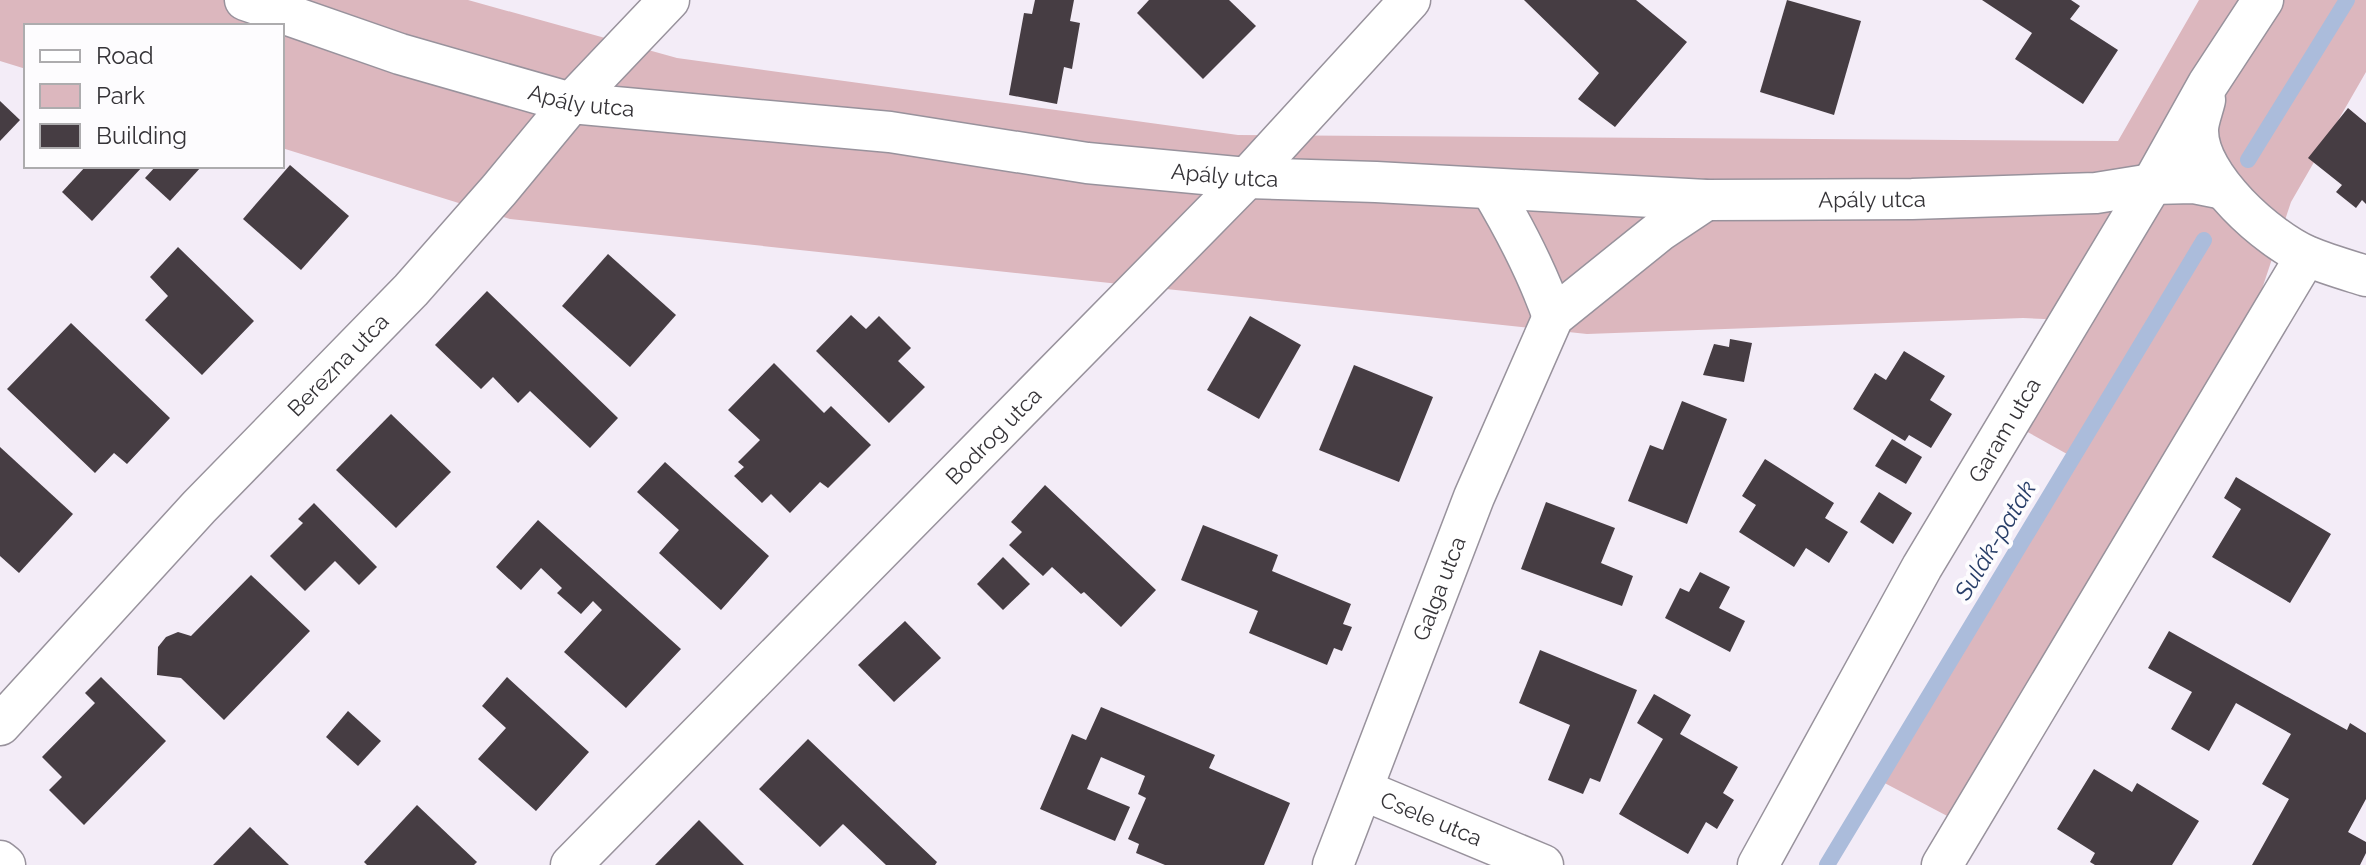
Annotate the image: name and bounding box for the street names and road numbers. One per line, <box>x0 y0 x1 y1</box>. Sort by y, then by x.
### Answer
street label: Apály utca <box>525 78 636 122</box>
street label: Apály utca <box>1170 158 1279 192</box>
street label: Apály utca <box>1818 186 1926 212</box>
street label: Berezna utca <box>282 308 394 422</box>
street label: Garam utca <box>1963 373 2046 487</box>
street label: Bodrog utca <box>940 382 1047 490</box>
street label: Galga utca <box>1407 533 1471 644</box>
street label: Csele utca <box>1377 786 1486 851</box>

